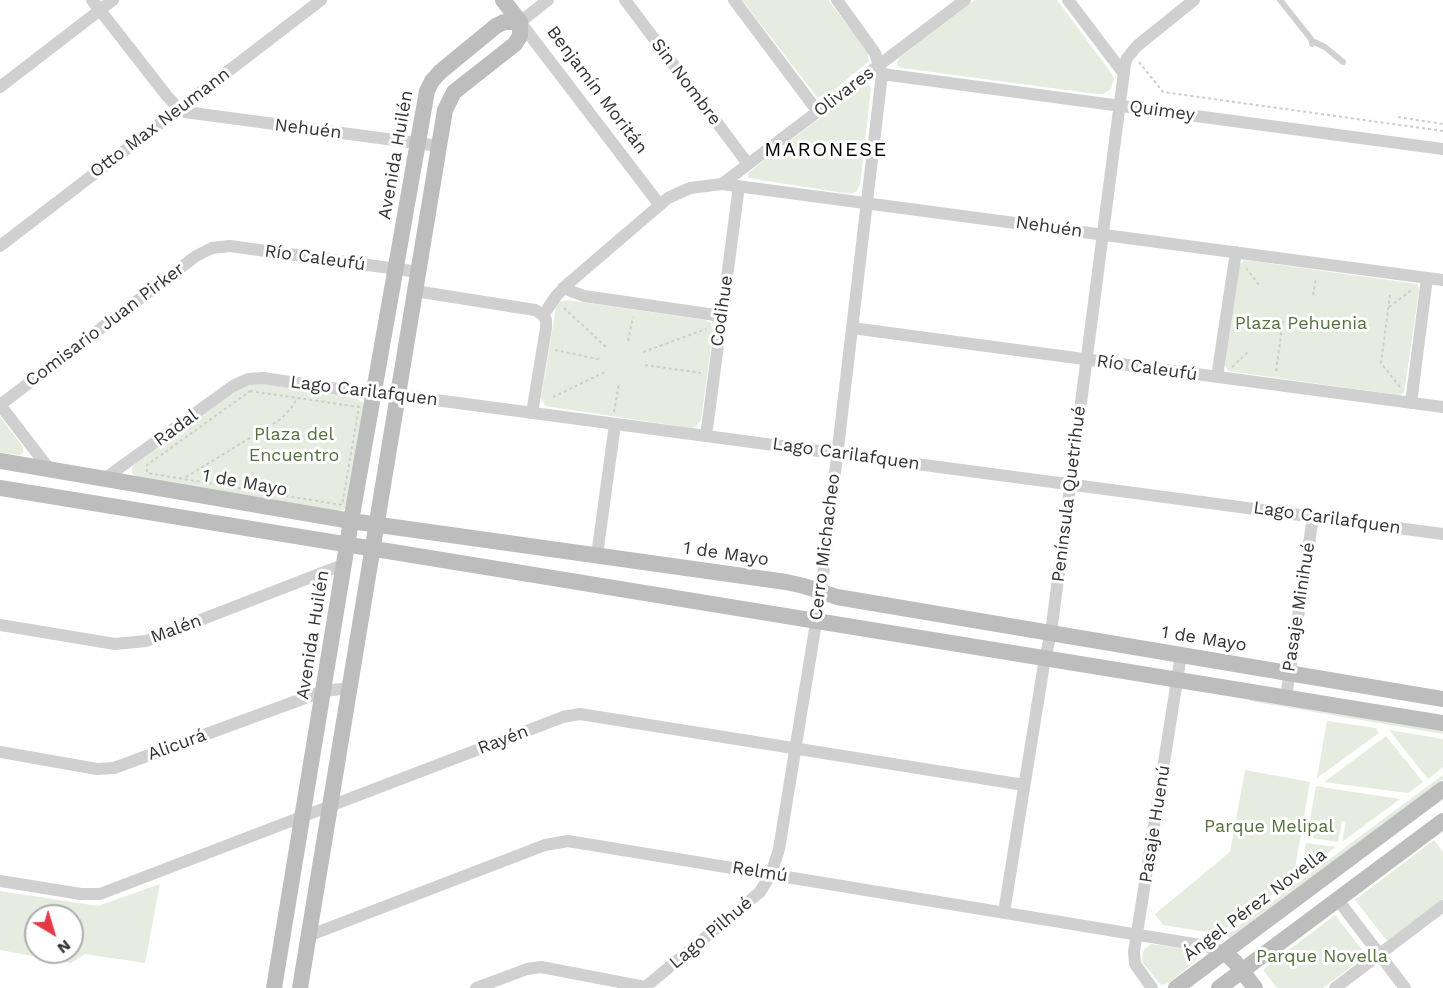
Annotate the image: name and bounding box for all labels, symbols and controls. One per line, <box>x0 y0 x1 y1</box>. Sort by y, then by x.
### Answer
street label: Benjamín Moritán <box>542 22 652 158</box>
street label: Sin Nombre <box>646 34 726 130</box>
street label: Olivares <box>810 62 878 122</box>
street label: Otto Max Neumann <box>86 63 234 183</box>
street label: Avenida Huilén <box>374 89 418 221</box>
street label: Quimey <box>1128 96 1196 126</box>
street label: Nehuén <box>273 114 343 144</box>
district label: MARONESE <box>764 138 888 162</box>
street label: Nehuén <box>1014 212 1084 242</box>
street label: Río Caleufú <box>263 240 367 276</box>
street label: Comisario Juan Pirker <box>21 258 189 392</box>
street label: Codihue <box>706 274 738 348</box>
park label: Plaza Pehuenia <box>1235 313 1367 335</box>
street label: Río Caleufú <box>1095 350 1199 386</box>
street label: Lago Carilafquen <box>289 371 439 411</box>
street label: Península Quetrihué <box>1047 404 1091 584</box>
street label: Radal <box>150 405 202 451</box>
park label: Plaza del Encuentro <box>249 424 339 466</box>
street label: Lago Carilafquen <box>771 433 921 475</box>
street label: 1 de Mayo <box>201 465 289 501</box>
street label: Cerro Michacheo <box>805 472 845 622</box>
street label: Lago Carilafquen <box>1252 497 1402 539</box>
street label: 1 de Mayo <box>682 537 770 571</box>
street label: Pasaje Minihué <box>1278 541 1320 673</box>
street label: Avenida Huilén <box>292 569 334 701</box>
street label: Malén <box>148 610 204 648</box>
street label: 1 de Mayo <box>1160 622 1248 656</box>
street label: Rayén <box>475 721 531 759</box>
street label: Alicurá <box>145 724 209 766</box>
street label: Pasaje Huenú <box>1135 764 1175 884</box>
park label: Parque Melipal <box>1204 816 1334 838</box>
street label: Ángel Pérez Novella <box>1179 844 1331 966</box>
street label: Relmú <box>731 857 789 887</box>
street label: Lago Pilhué <box>665 892 757 974</box>
north arrow <box>24 904 84 964</box>
text: N <box>54 936 75 958</box>
park label: Parque Novella <box>1256 946 1388 968</box>

